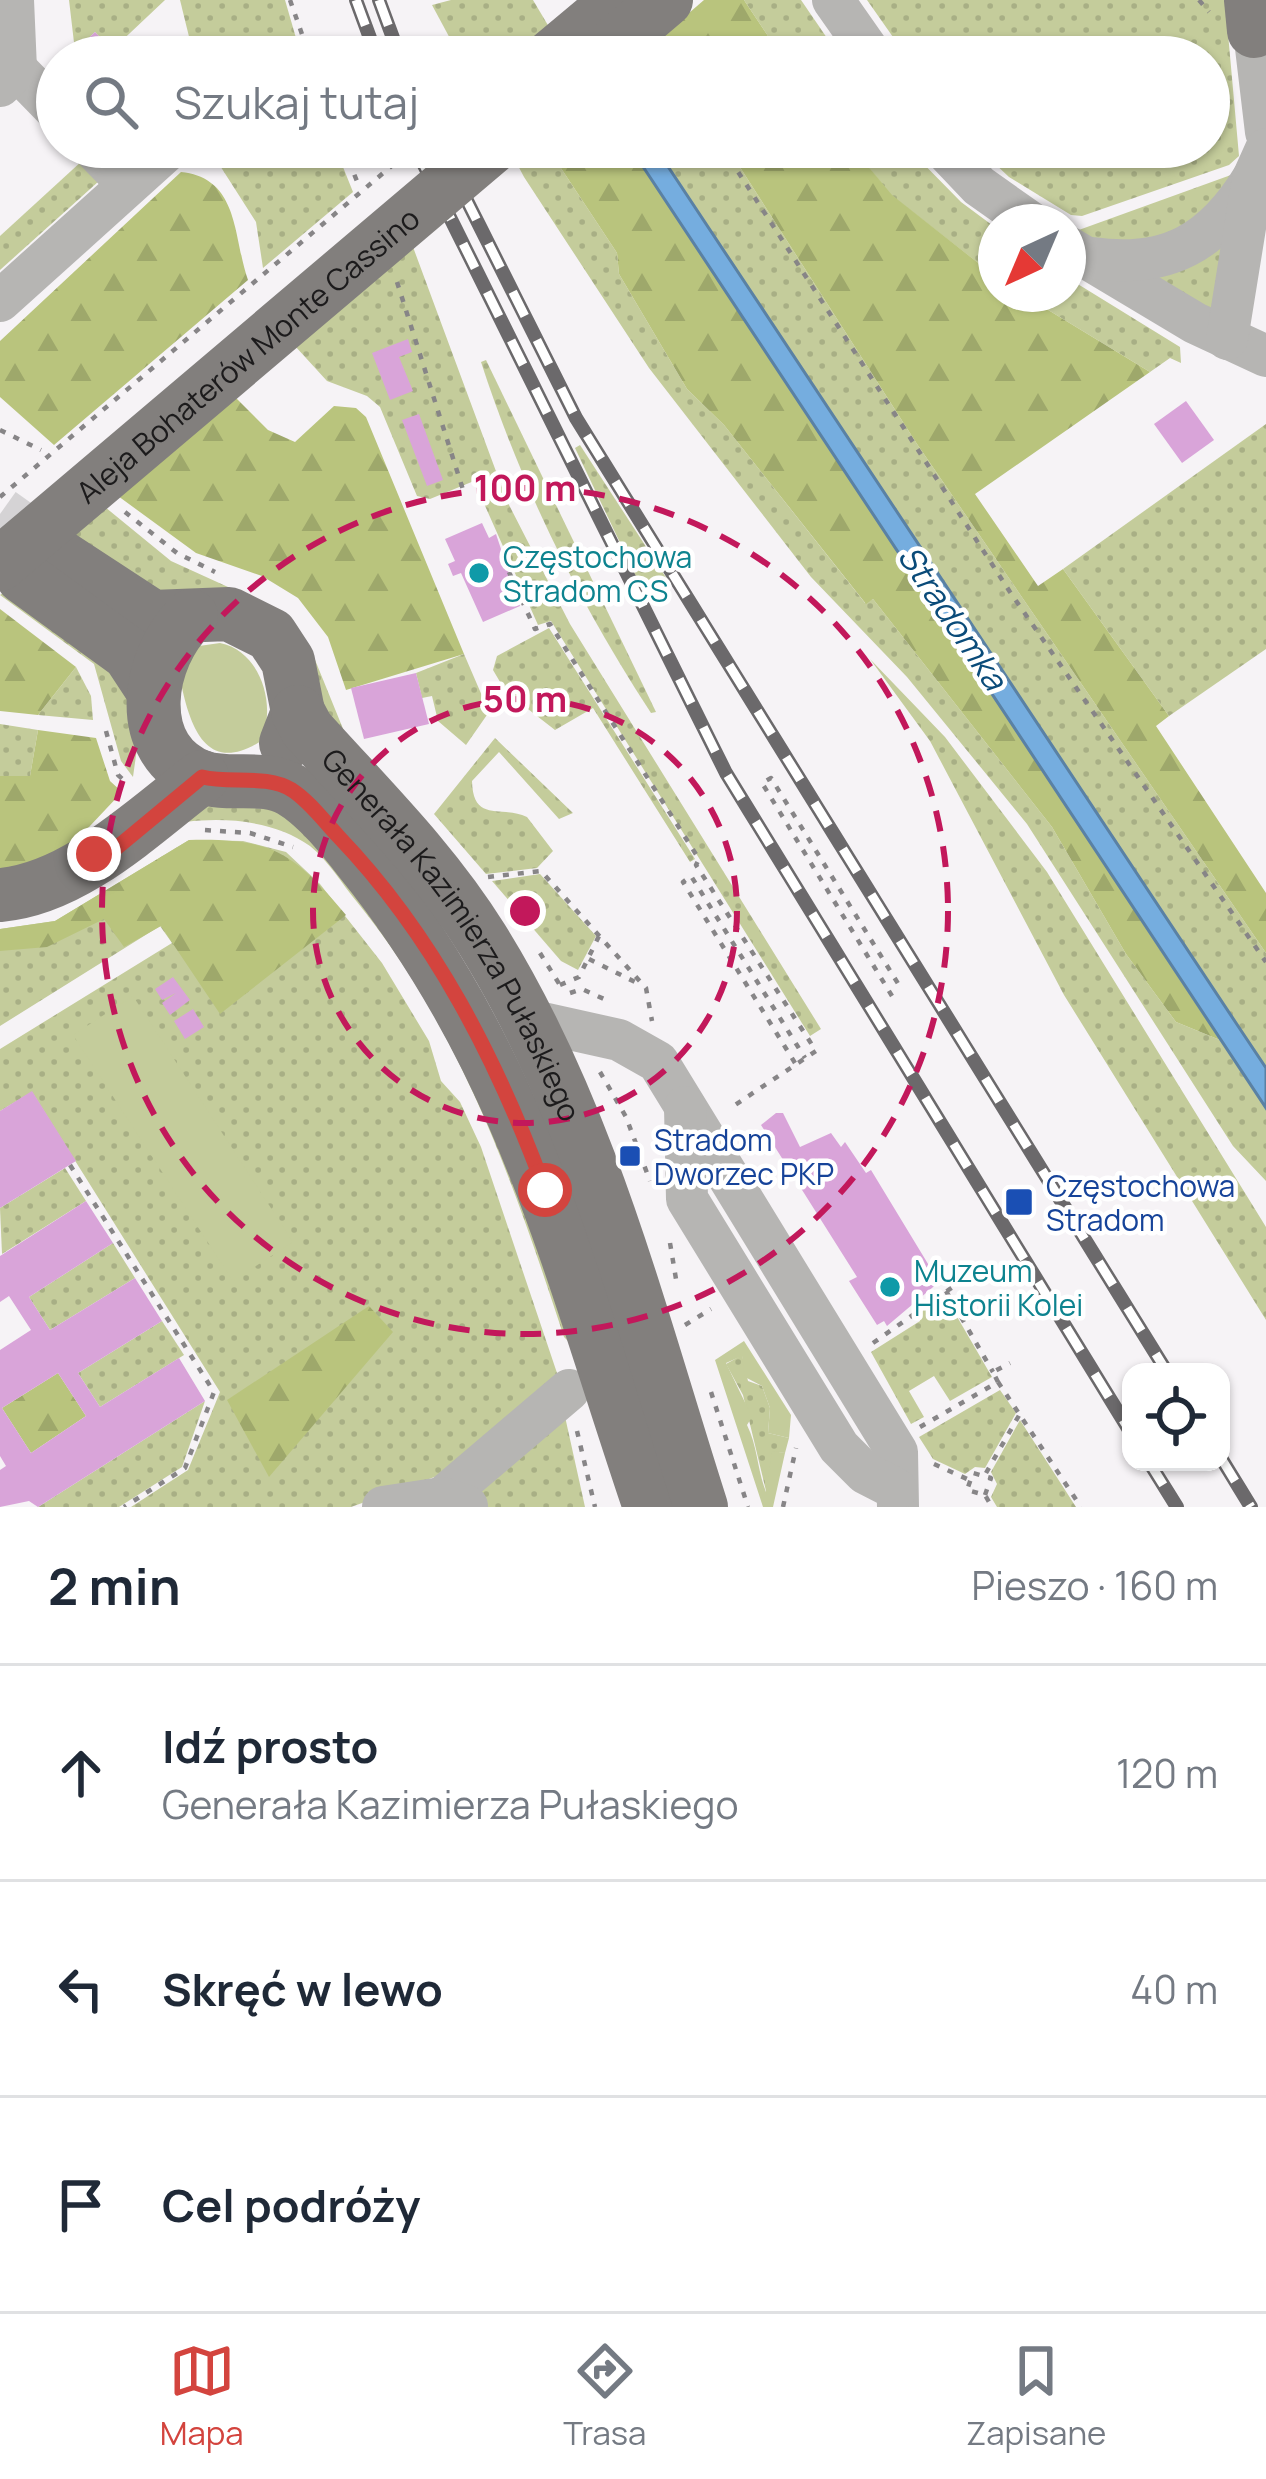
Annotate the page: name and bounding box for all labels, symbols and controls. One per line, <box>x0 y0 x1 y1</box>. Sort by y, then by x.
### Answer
search box <box>36 36 1230 168</box>
icon: search <box>78 69 144 135</box>
text: Szukaj tutaj <box>174 71 419 133</box>
street label: Aleja Bohaterów Monte Cassino <box>67 197 428 512</box>
north arrow <box>978 204 1086 312</box>
text: 100 m <box>474 463 576 512</box>
place label: Częstochowa Stradom CS <box>503 536 692 611</box>
water label: Stradomka <box>888 536 1019 699</box>
marker: Częstochowa Stradom CS <box>466 560 492 586</box>
text: 50 m <box>483 674 567 723</box>
street label: Generała Kazimierza Pułaskiego <box>313 739 592 1127</box>
route end <box>67 827 121 881</box>
centre of rings <box>504 890 546 932</box>
place label: Stradom Dworzec PKP <box>654 1119 834 1194</box>
marker: Stradom Dworzec PKP <box>617 1143 643 1169</box>
route start <box>518 1163 572 1217</box>
place label: Częstochowa Stradom <box>1046 1165 1235 1240</box>
marker: Częstochowa Stradom <box>1003 1186 1035 1218</box>
place label: Muzeum Historii Kolei <box>914 1250 1083 1325</box>
marker: Muzeum Historii Kolei <box>877 1274 903 1300</box>
map controls <box>1122 1363 1230 1471</box>
button: locate <box>1122 1363 1230 1471</box>
text: 2 min <box>48 1551 181 1620</box>
text: Pieszo · 160 m <box>971 1558 1218 1612</box>
text: Idź prosto <box>162 1715 378 1777</box>
icon: ahead <box>48 1740 114 1806</box>
text: 120 m <box>1116 1746 1218 1800</box>
text: Generała Kazimierza Pułaskiego <box>162 1777 739 1831</box>
icon: left <box>48 1956 114 2022</box>
text: Skręć w lewo <box>162 1958 443 2020</box>
text: 40 m <box>1130 1962 1218 2016</box>
icon: arrive <box>48 2172 114 2238</box>
text: Cel podróży <box>162 2174 420 2236</box>
tab: Mapa <box>160 2338 244 2455</box>
tab: Trasa <box>563 2338 646 2455</box>
tab: Zapisane <box>966 2338 1106 2455</box>

